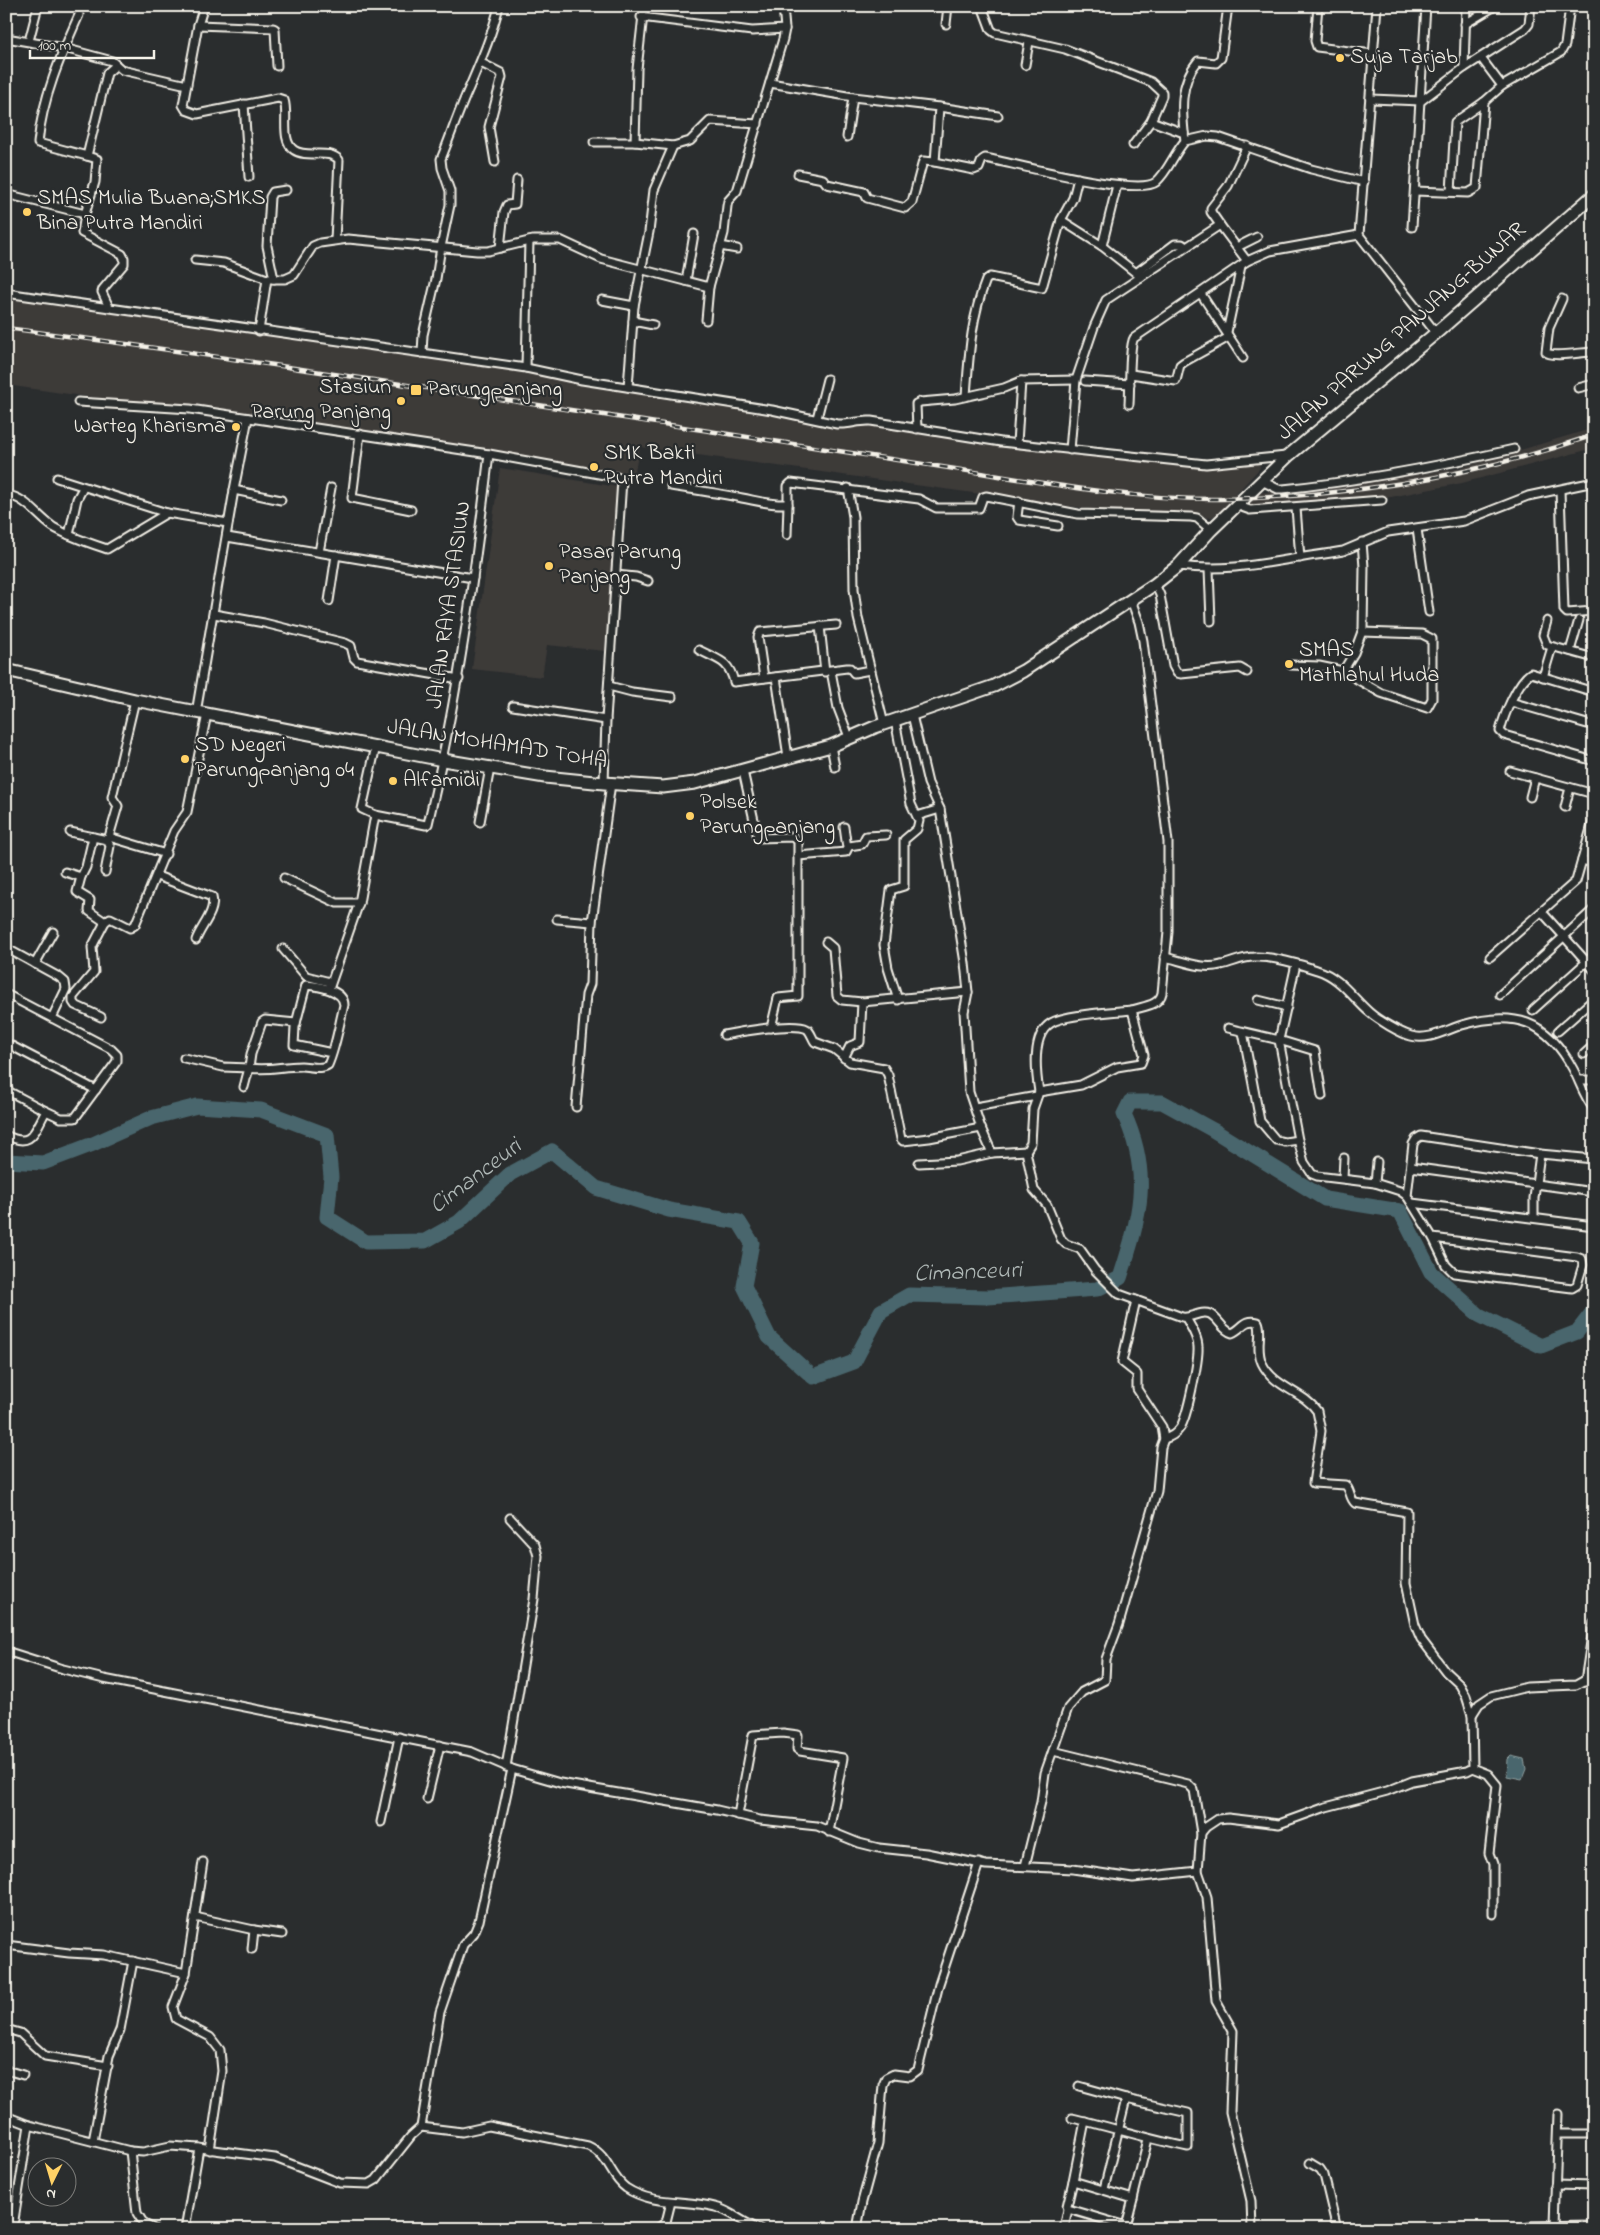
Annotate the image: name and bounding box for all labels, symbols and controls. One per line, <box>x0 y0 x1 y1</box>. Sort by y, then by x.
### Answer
scale bar <box>30 28 154 60</box>
text: 100 m <box>38 35 71 57</box>
place label: Suja Tarjab <box>1350 42 1458 74</box>
marker: Suja Tarjab <box>1334 52 1346 64</box>
place label: SMAS Mulia Buana;SMKS Bina Putra Mandiri <box>36 183 266 240</box>
marker: SMAS Mulia Buana;SMKS Bina Putra Mandiri <box>21 206 33 218</box>
street label: JALAN PARUNG PANJANG–BUNAR <box>1271 214 1534 449</box>
place label: Stasiun Parung Panjang <box>251 372 391 430</box>
place label: Parungpanjang <box>427 374 562 407</box>
marker: Parungpanjang <box>409 383 423 397</box>
marker: Stasiun Parung Panjang <box>395 395 407 407</box>
place label: Warteg Kharisma <box>74 411 226 444</box>
marker: Warteg Kharisma <box>230 421 242 433</box>
place label: SMK Bakti Putra Mandiri <box>604 438 723 495</box>
marker: SMK Bakti Putra Mandiri <box>588 461 600 473</box>
street label: JALAN RAYA STASIUN <box>420 499 480 711</box>
place label: Pasar Parung Panjang <box>559 537 681 595</box>
marker: Pasar Parung Panjang <box>543 560 555 572</box>
place label: SMAS Mathlahul Huda <box>1299 635 1439 692</box>
marker: SMAS Mathlahul Huda <box>1283 658 1295 670</box>
street label: JALAN MOHAMAD TOHA <box>385 712 609 778</box>
place label: SD Negeri Parungpanjang 04 <box>195 730 354 788</box>
marker: SD Negeri Parungpanjang 04 <box>179 753 191 765</box>
place label: Alfamidi <box>403 765 480 797</box>
marker: Alfamidi <box>387 775 399 787</box>
place label: Polsek Parungpanjang <box>700 787 835 845</box>
marker: Polsek Parungpanjang <box>684 810 696 822</box>
water label: Cimanceuri <box>422 1129 532 1223</box>
water label: Cimanceuri <box>914 1254 1025 1292</box>
north arrow <box>28 2158 78 2208</box>
text: N <box>45 2183 57 2204</box>

